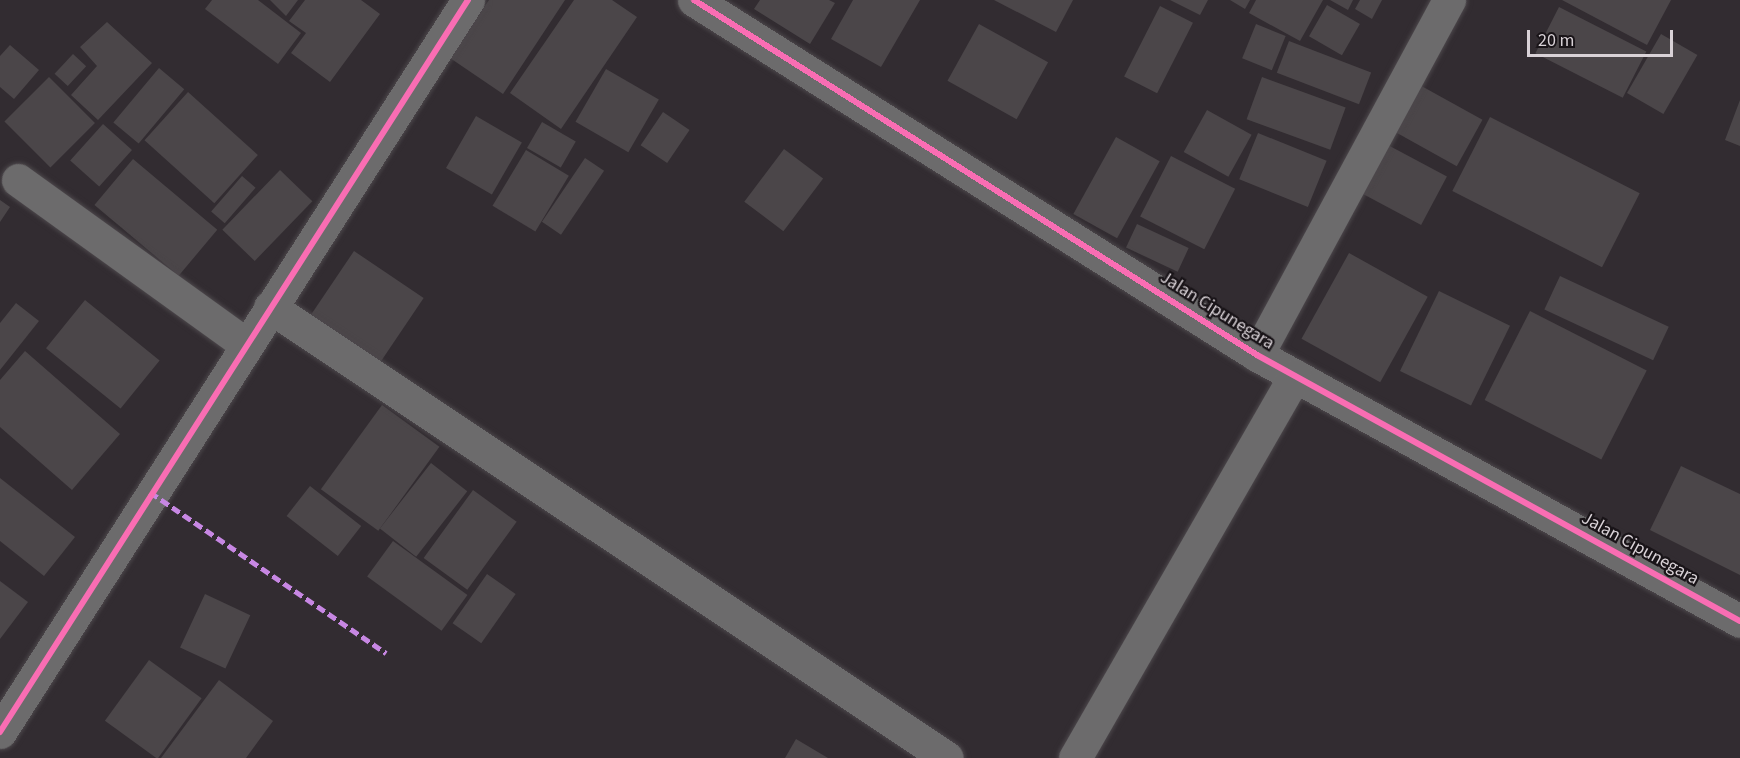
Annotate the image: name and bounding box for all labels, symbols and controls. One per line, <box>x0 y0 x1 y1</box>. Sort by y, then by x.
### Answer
scale bar <box>1530 18 1676 56</box>
text: 20 m <box>1538 28 1574 53</box>
street label: Jalan Cipunegara <box>1156 267 1278 355</box>
street label: Jalan Cipunegara <box>1578 508 1702 590</box>

